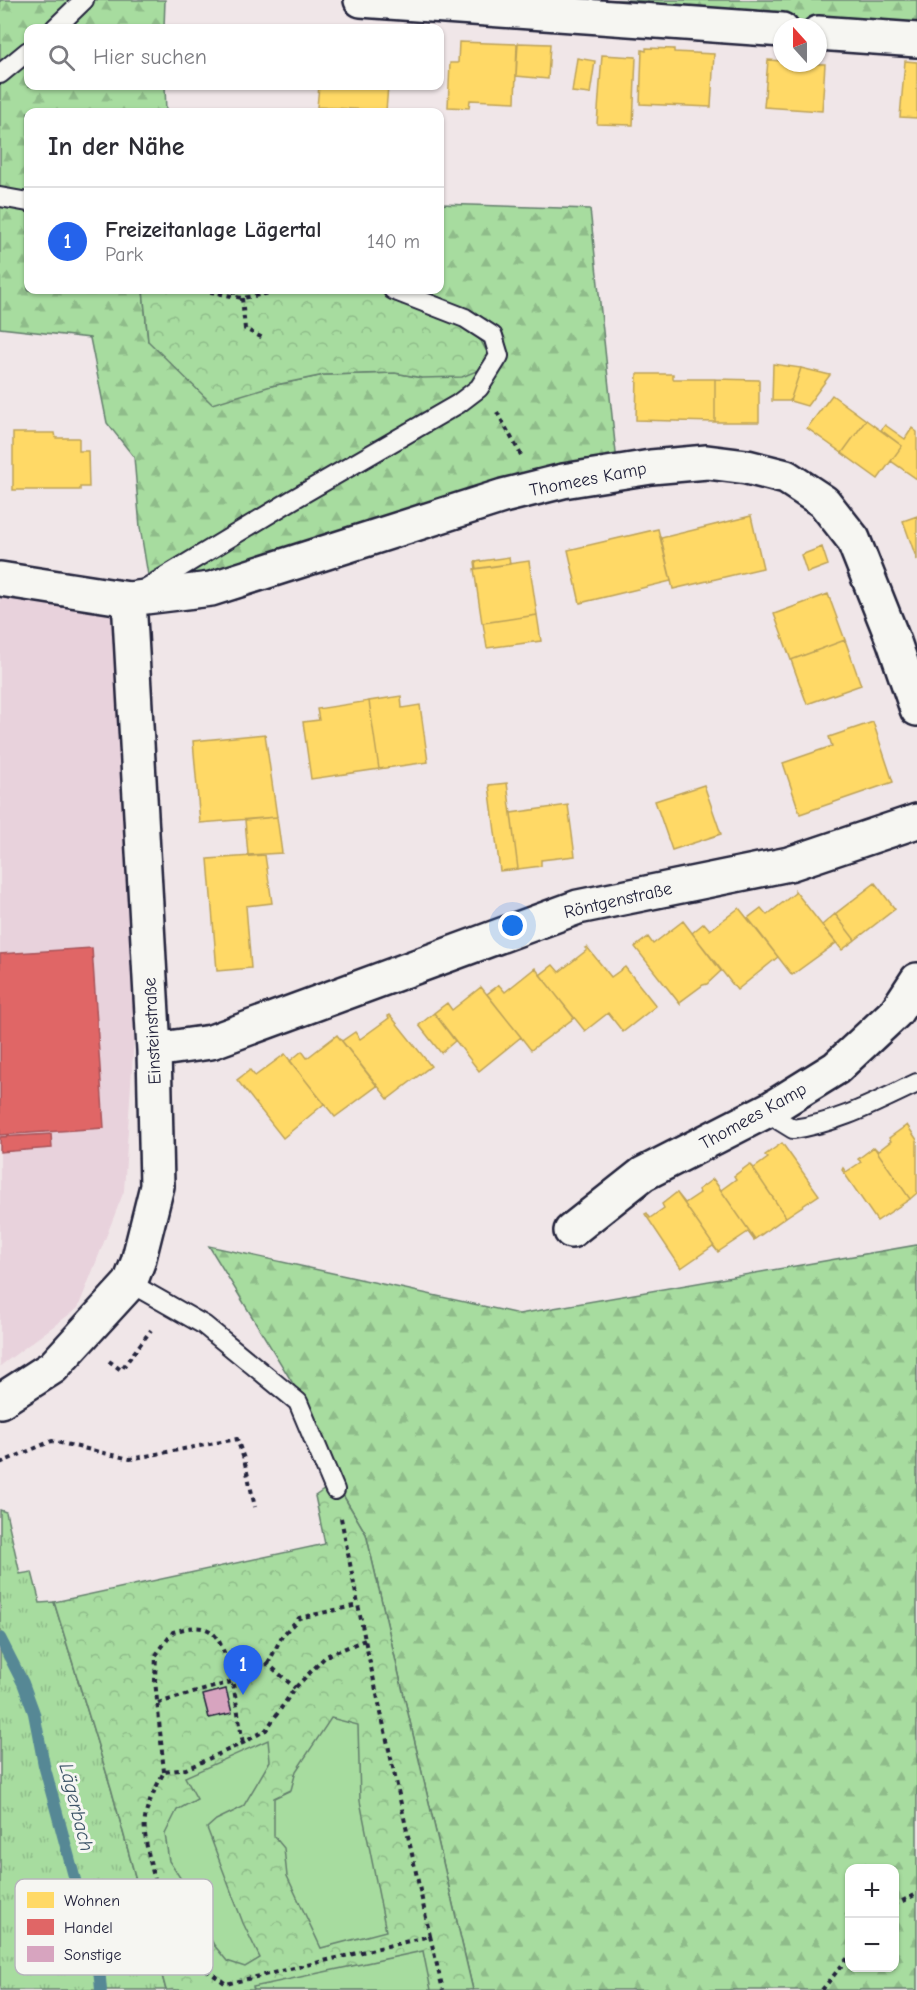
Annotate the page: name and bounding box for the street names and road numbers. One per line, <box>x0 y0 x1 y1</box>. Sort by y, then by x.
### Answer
street label: Thomees Kamp <box>528 458 648 501</box>
street label: Röntgenstraße <box>562 878 674 923</box>
street label: Einsteinstraße <box>139 977 166 1085</box>
street label: Thomees Kamp <box>696 1078 810 1154</box>

